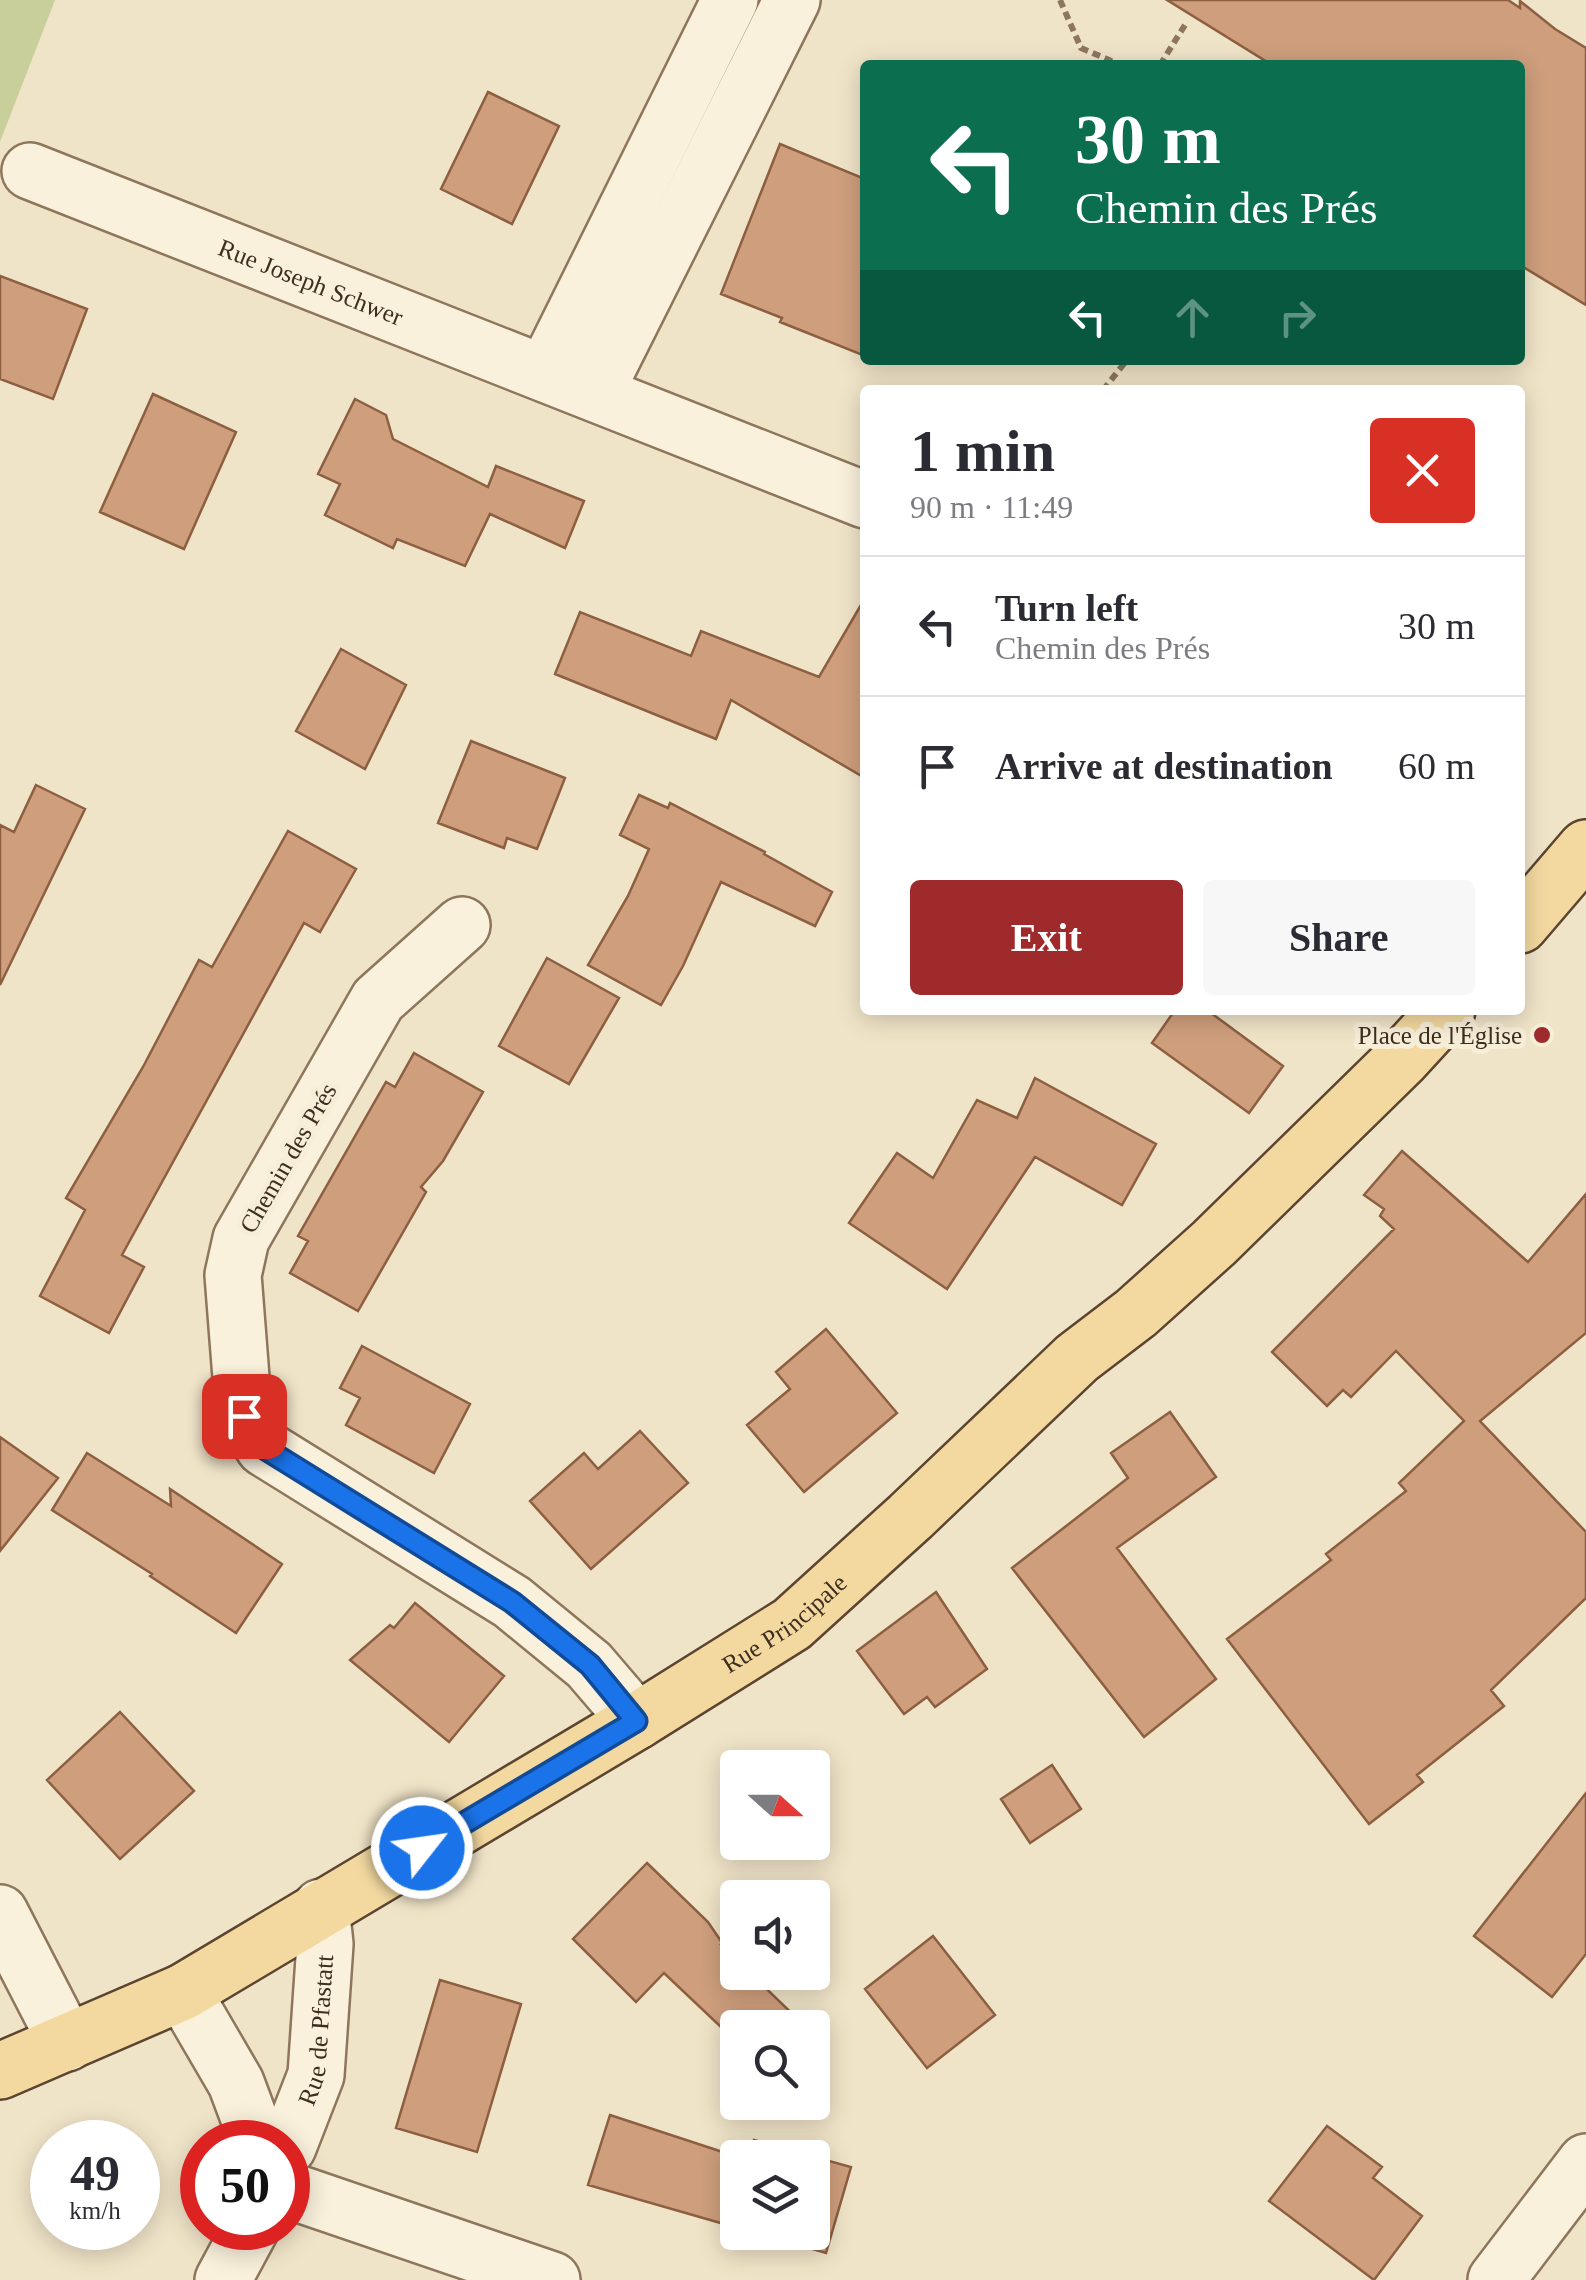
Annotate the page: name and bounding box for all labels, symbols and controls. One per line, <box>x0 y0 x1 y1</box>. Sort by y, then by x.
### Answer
icon: left <box>910 100 1040 230</box>
text: 30 m <box>1075 101 1221 178</box>
text: Chemin des Prés <box>1075 183 1377 233</box>
street label: Rue Joseph Schwer <box>215 233 408 330</box>
icon: left <box>1060 290 1115 345</box>
icon: ahead <box>1165 290 1220 345</box>
icon: right <box>1270 290 1325 345</box>
text: 1 min <box>910 418 1055 484</box>
button: close <box>1370 418 1475 523</box>
text: 90 m · 11:49 <box>910 489 1073 525</box>
text: Turn left <box>995 587 1138 629</box>
icon: left <box>910 599 965 654</box>
text: 30 m <box>1398 605 1475 647</box>
text: Chemin des Prés <box>995 630 1210 666</box>
icon: arrive <box>910 739 965 794</box>
text: Arrive at destination <box>995 745 1333 787</box>
text: 60 m <box>1398 745 1475 787</box>
button: Exit <box>910 880 1183 995</box>
button: Share <box>1203 880 1475 995</box>
place label: Place de l'Église <box>1358 1022 1522 1049</box>
marker: Place de l'Église <box>1531 1024 1553 1046</box>
street label: Chemin des Prés <box>234 1078 342 1238</box>
pin <box>202 1374 287 1459</box>
icon: arrive <box>217 1389 272 1444</box>
street label: Rue Principale <box>717 1568 852 1678</box>
north arrow <box>720 1750 830 1860</box>
map controls <box>720 1750 830 2250</box>
position arrow <box>370 1796 474 1900</box>
button: sound <box>720 1880 830 1990</box>
street label: Rue de Pfastatt <box>292 1954 338 2109</box>
button: search <box>720 2010 830 2120</box>
speed limit sign: 50 <box>180 2120 310 2250</box>
button: layers <box>720 2140 830 2250</box>
text: 49 <box>70 2145 120 2201</box>
text: km/h <box>69 2197 121 2224</box>

